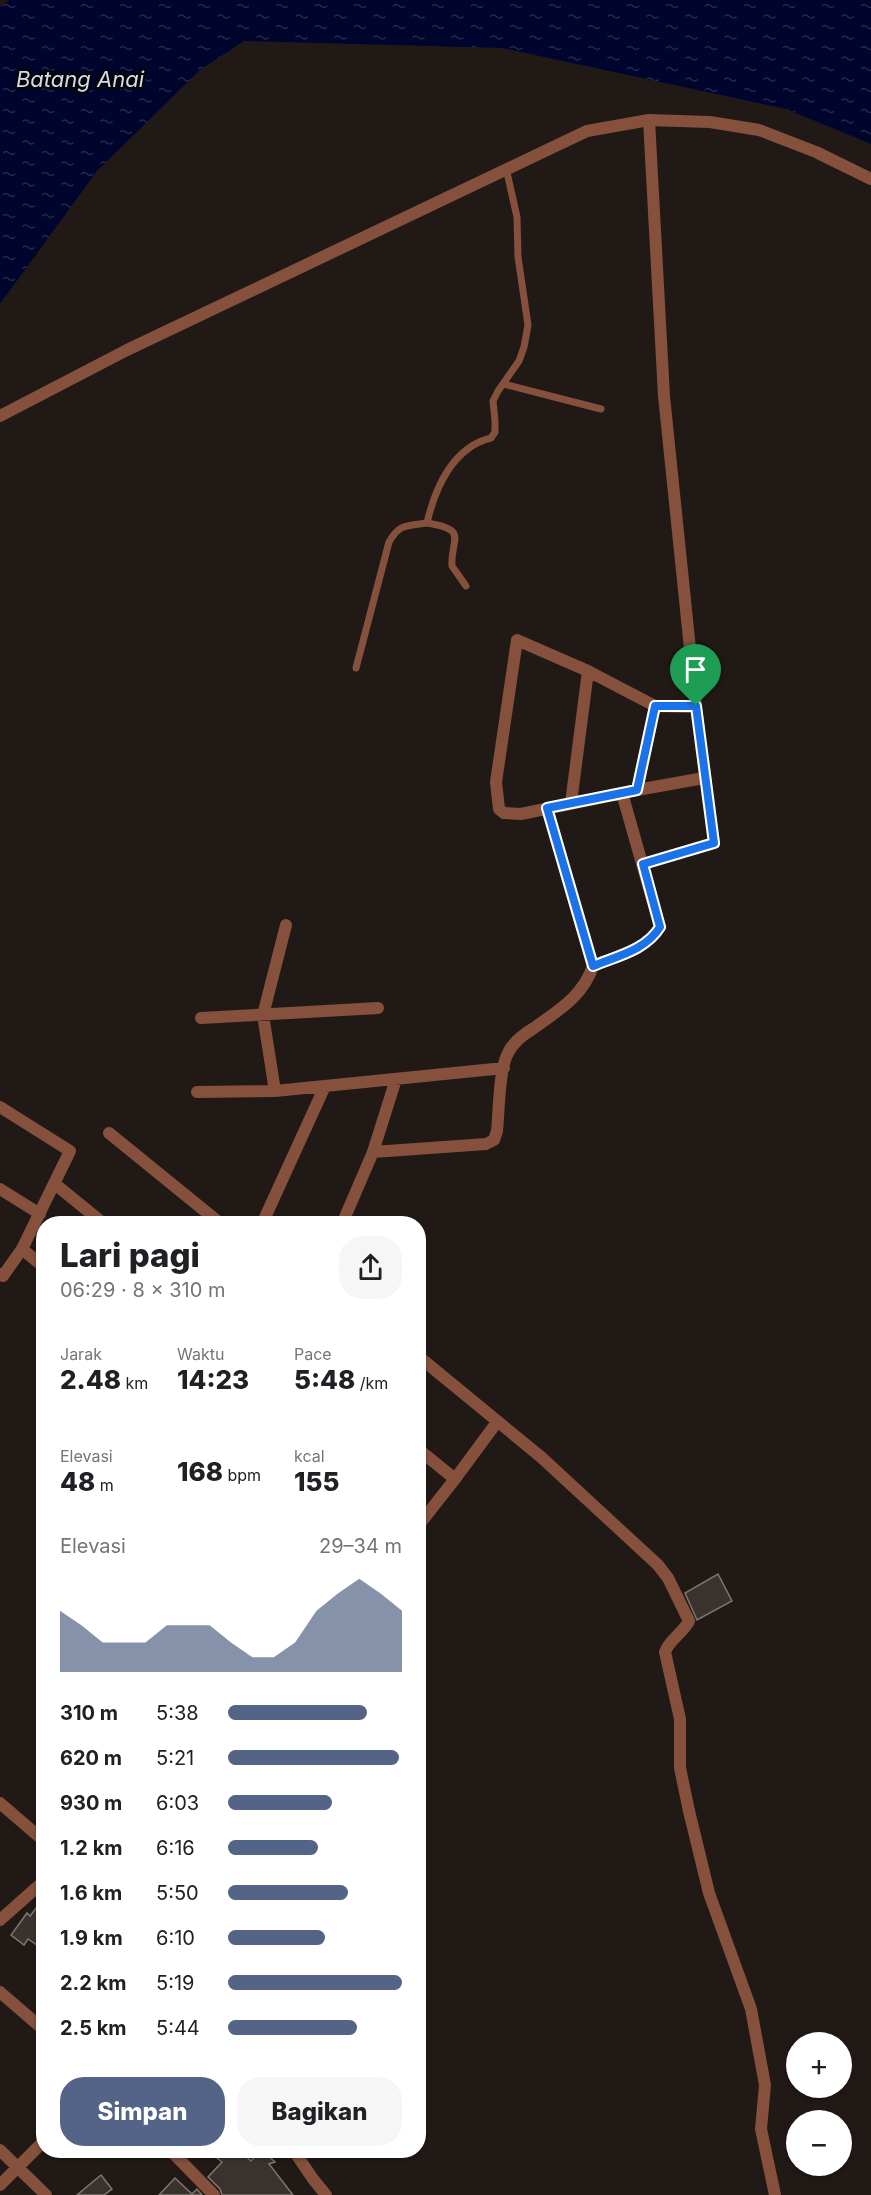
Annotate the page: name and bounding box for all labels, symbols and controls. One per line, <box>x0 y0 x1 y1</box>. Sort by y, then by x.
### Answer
water label: Batang Anai <box>16 66 145 92</box>
pin <box>670 644 721 706</box>
icon: arrive <box>679 653 712 686</box>
text: Lari pagi <box>60 1235 200 1275</box>
button: share <box>339 1236 402 1299</box>
text: 06:29 · 8 × 310 m <box>60 1278 226 1302</box>
text: Jarak <box>60 1344 102 1364</box>
text: Waktu <box>177 1344 224 1364</box>
text: Pace <box>294 1344 332 1364</box>
text: 2.48 <box>60 1364 121 1395</box>
text: 14:23 <box>177 1364 249 1395</box>
text: 5:48 <box>294 1364 355 1395</box>
text: km <box>121 1373 148 1393</box>
text: /km <box>355 1373 388 1393</box>
text: Elevasi <box>60 1446 113 1466</box>
text: kcal <box>294 1446 325 1466</box>
text: 168 <box>177 1456 223 1487</box>
text: bpm <box>223 1465 261 1485</box>
text: 48 <box>60 1466 95 1497</box>
text: 155 <box>294 1466 339 1497</box>
text: m <box>95 1475 114 1495</box>
text: Elevasi <box>60 1534 126 1558</box>
text: 29–34 m <box>319 1534 402 1558</box>
text: 310 m <box>60 1701 118 1725</box>
text: 5:38 <box>156 1701 199 1725</box>
text: 620 m <box>60 1746 122 1770</box>
text: 5:21 <box>156 1746 194 1770</box>
text: 930 m <box>60 1791 122 1815</box>
text: 6:03 <box>156 1791 199 1815</box>
text: 1.2 km <box>60 1836 123 1860</box>
text: 6:16 <box>156 1836 195 1860</box>
text: 1.6 km <box>60 1881 122 1905</box>
text: 5:50 <box>156 1881 199 1905</box>
text: 1.9 km <box>60 1926 123 1950</box>
text: 6:10 <box>156 1926 195 1950</box>
text: 2.2 km <box>60 1971 126 1995</box>
text: 5:19 <box>156 1971 194 1995</box>
text: 2.5 km <box>60 2016 127 2040</box>
text: 5:44 <box>156 2016 200 2040</box>
map controls <box>786 2032 852 2176</box>
button: + <box>786 2032 852 2098</box>
button: Simpan <box>60 2077 225 2146</box>
button: Bagikan <box>237 2077 402 2146</box>
button: − <box>786 2110 852 2176</box>

